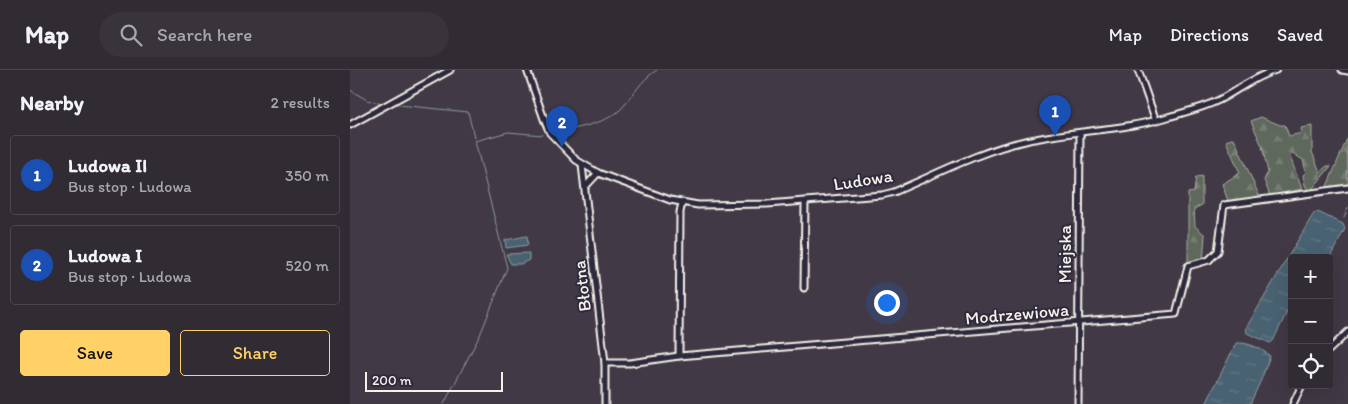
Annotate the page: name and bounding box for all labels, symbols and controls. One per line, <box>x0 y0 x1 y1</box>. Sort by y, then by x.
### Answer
search box <box>99 12 449 57</box>
text: Map <box>25 20 69 49</box>
icon: search <box>117 21 145 49</box>
text: Search here <box>157 23 252 46</box>
text: Map <box>1109 24 1142 46</box>
text: Directions <box>1170 24 1249 46</box>
text: Saved <box>1277 24 1323 46</box>
text: Nearby <box>20 90 84 115</box>
text: 2 results <box>270 93 330 112</box>
pin: 1 <box>1039 95 1071 136</box>
pin: 2 <box>546 106 578 147</box>
text: Ludowa II <box>68 154 147 177</box>
street label: Ludowa <box>832 164 895 196</box>
text: 1 <box>33 166 41 185</box>
text: 350 m <box>285 166 329 185</box>
text: Bus stop · Ludowa <box>68 177 192 196</box>
street label: Miejska <box>1054 224 1076 283</box>
text: Ludowa I <box>68 244 142 267</box>
map controls <box>1288 254 1333 389</box>
button: + <box>1288 254 1333 299</box>
text: 2 <box>33 256 41 275</box>
text: 520 m <box>285 256 329 275</box>
street label: Błotna <box>568 259 596 313</box>
text: Bus stop · Ludowa <box>68 267 192 286</box>
your location <box>874 290 900 316</box>
street label: Modrzewiowa <box>964 298 1070 329</box>
button: − <box>1288 299 1333 344</box>
button: Save <box>20 330 170 376</box>
button: Share <box>180 330 330 376</box>
button: locate <box>1288 344 1333 389</box>
scale bar <box>365 369 502 392</box>
text: 200 m <box>372 372 412 389</box>

